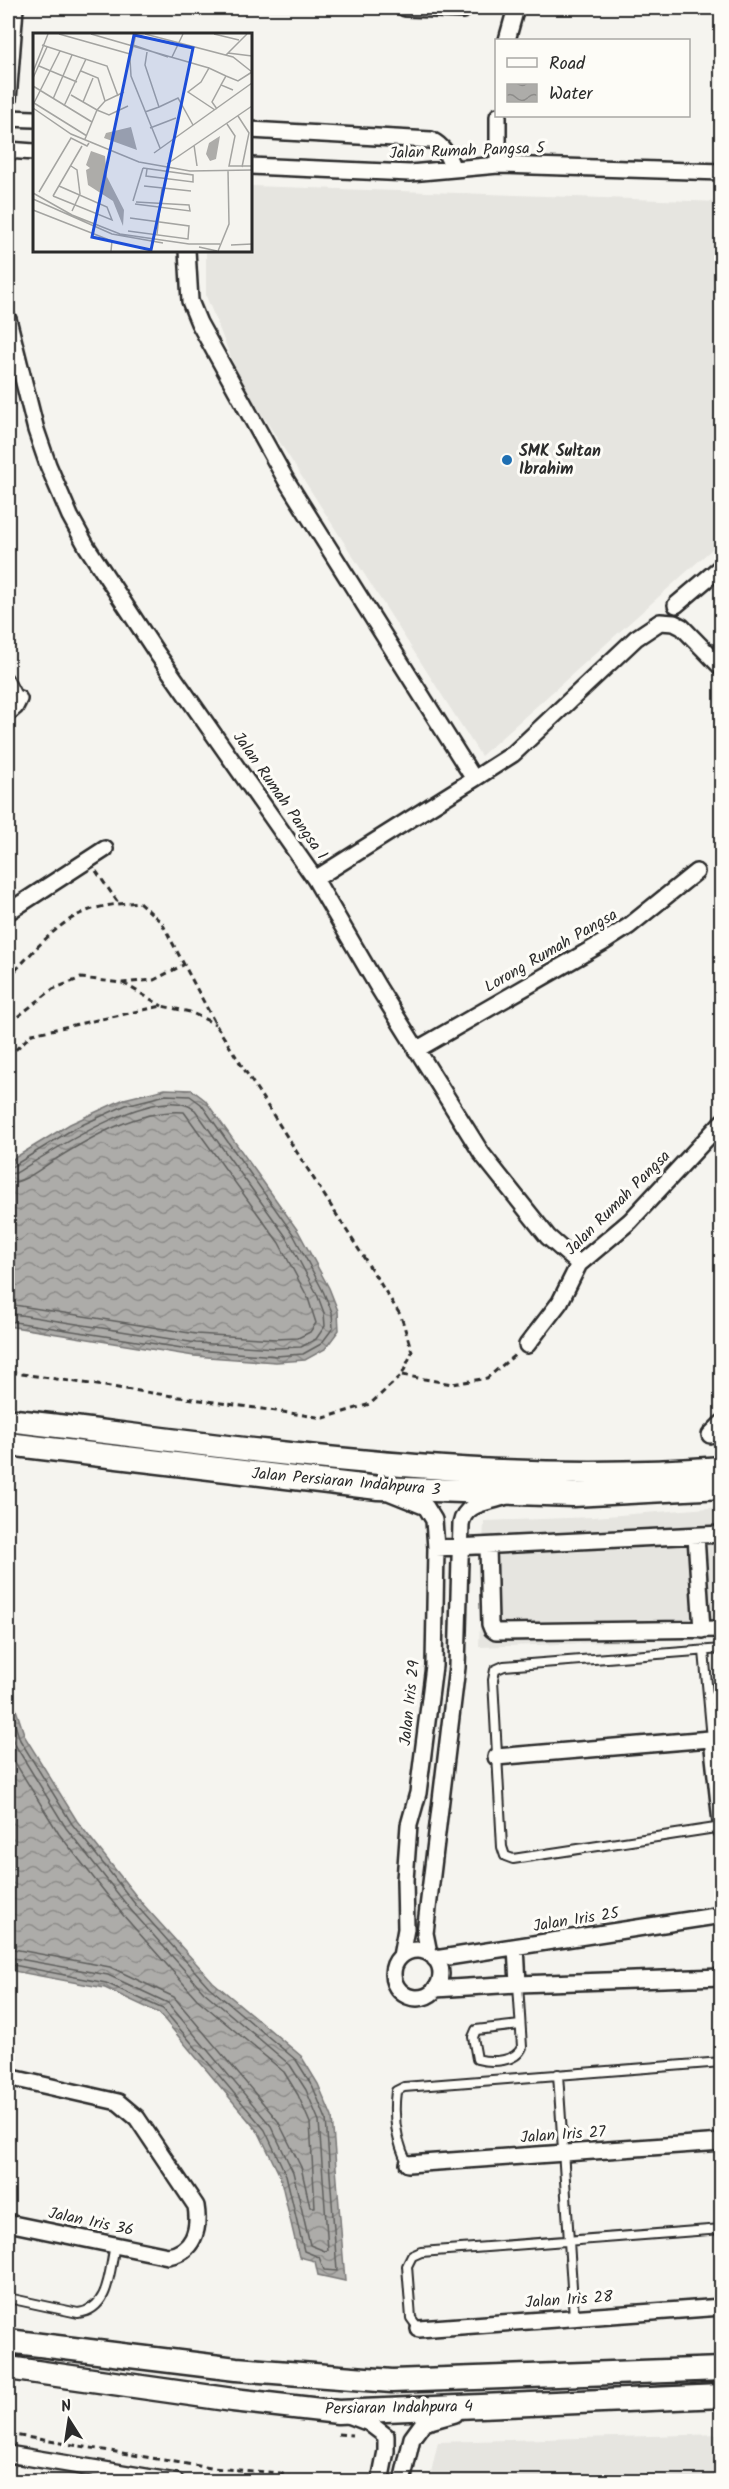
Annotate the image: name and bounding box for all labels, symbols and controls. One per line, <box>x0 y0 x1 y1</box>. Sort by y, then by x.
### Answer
inset map <box>33 33 252 252</box>
legend <box>495 39 690 117</box>
text: Road <box>549 50 586 79</box>
text: Water <box>549 80 594 109</box>
street label: Jalan Rumah Pangsa 5 <box>389 136 546 166</box>
place label: SMK Sultan Ibrahim <box>519 439 601 482</box>
marker: SMK Sultan Ibrahim <box>500 453 514 467</box>
street label: Jalan Rumah Pangsa 1 <box>226 727 334 865</box>
street label: Lorong Rumah Pangsa <box>480 903 622 999</box>
street label: Jalan Rumah Pangsa <box>560 1145 676 1261</box>
street label: Jalan Persiaran Indahpura 3 <box>250 1461 442 1503</box>
street label: Jalan Iris 29 <box>393 1659 427 1747</box>
street label: Jalan Iris 25 <box>531 1901 622 1939</box>
street label: Jalan Iris 27 <box>520 2120 607 2150</box>
street label: Jalan Iris 36 <box>46 2201 136 2243</box>
street label: Jalan Iris 28 <box>524 2284 614 2316</box>
north arrow <box>39 2390 99 2450</box>
text: N <box>59 2394 74 2420</box>
street label: Persiaran Indahpura 4 <box>325 2394 473 2422</box>

